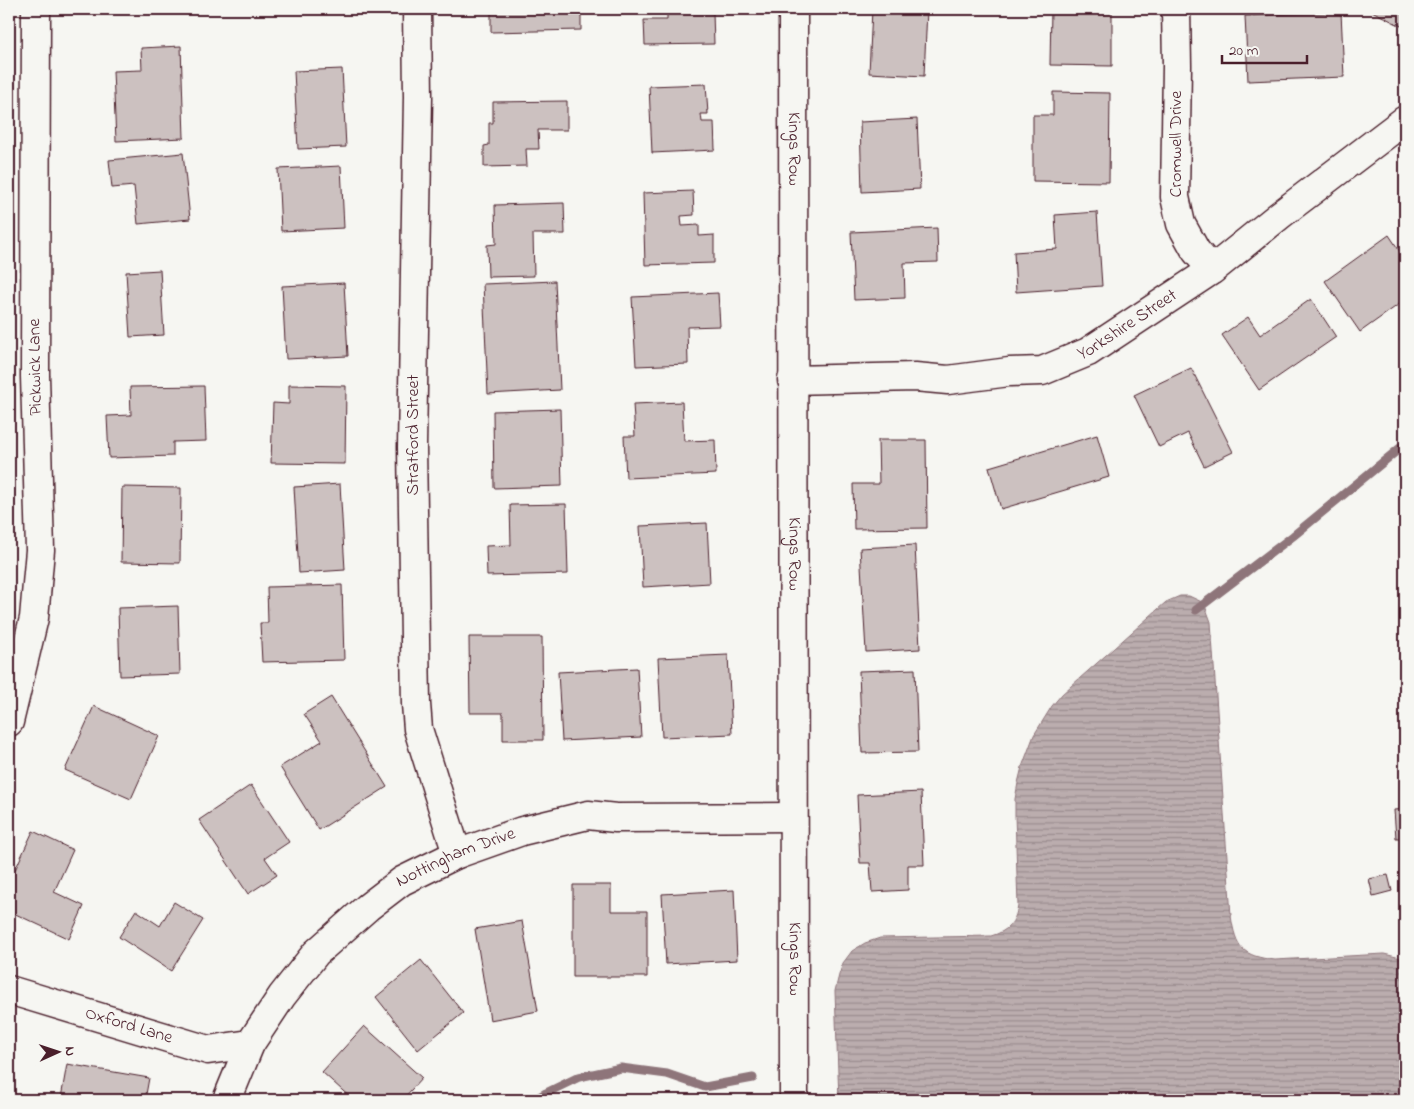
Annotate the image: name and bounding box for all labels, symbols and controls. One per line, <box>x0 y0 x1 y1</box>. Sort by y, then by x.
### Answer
scale bar <box>1222 32 1306 64</box>
text: 20 m <box>1229 40 1259 62</box>
street label: Cromwell Drive <box>1164 90 1190 197</box>
street label: Kings Row <box>779 112 806 186</box>
street label: Yorkshire Street <box>1074 283 1183 368</box>
street label: Pickwick Lane <box>22 317 50 416</box>
street label: Stratford Street <box>401 374 427 496</box>
street label: Kings Row <box>779 517 807 591</box>
street label: Nottingham Drive <box>392 821 520 895</box>
street label: Kings Row <box>780 922 807 996</box>
street label: Oxford Lane <box>82 1001 176 1052</box>
north arrow <box>32 1026 82 1076</box>
text: N <box>59 1046 80 1057</box>

